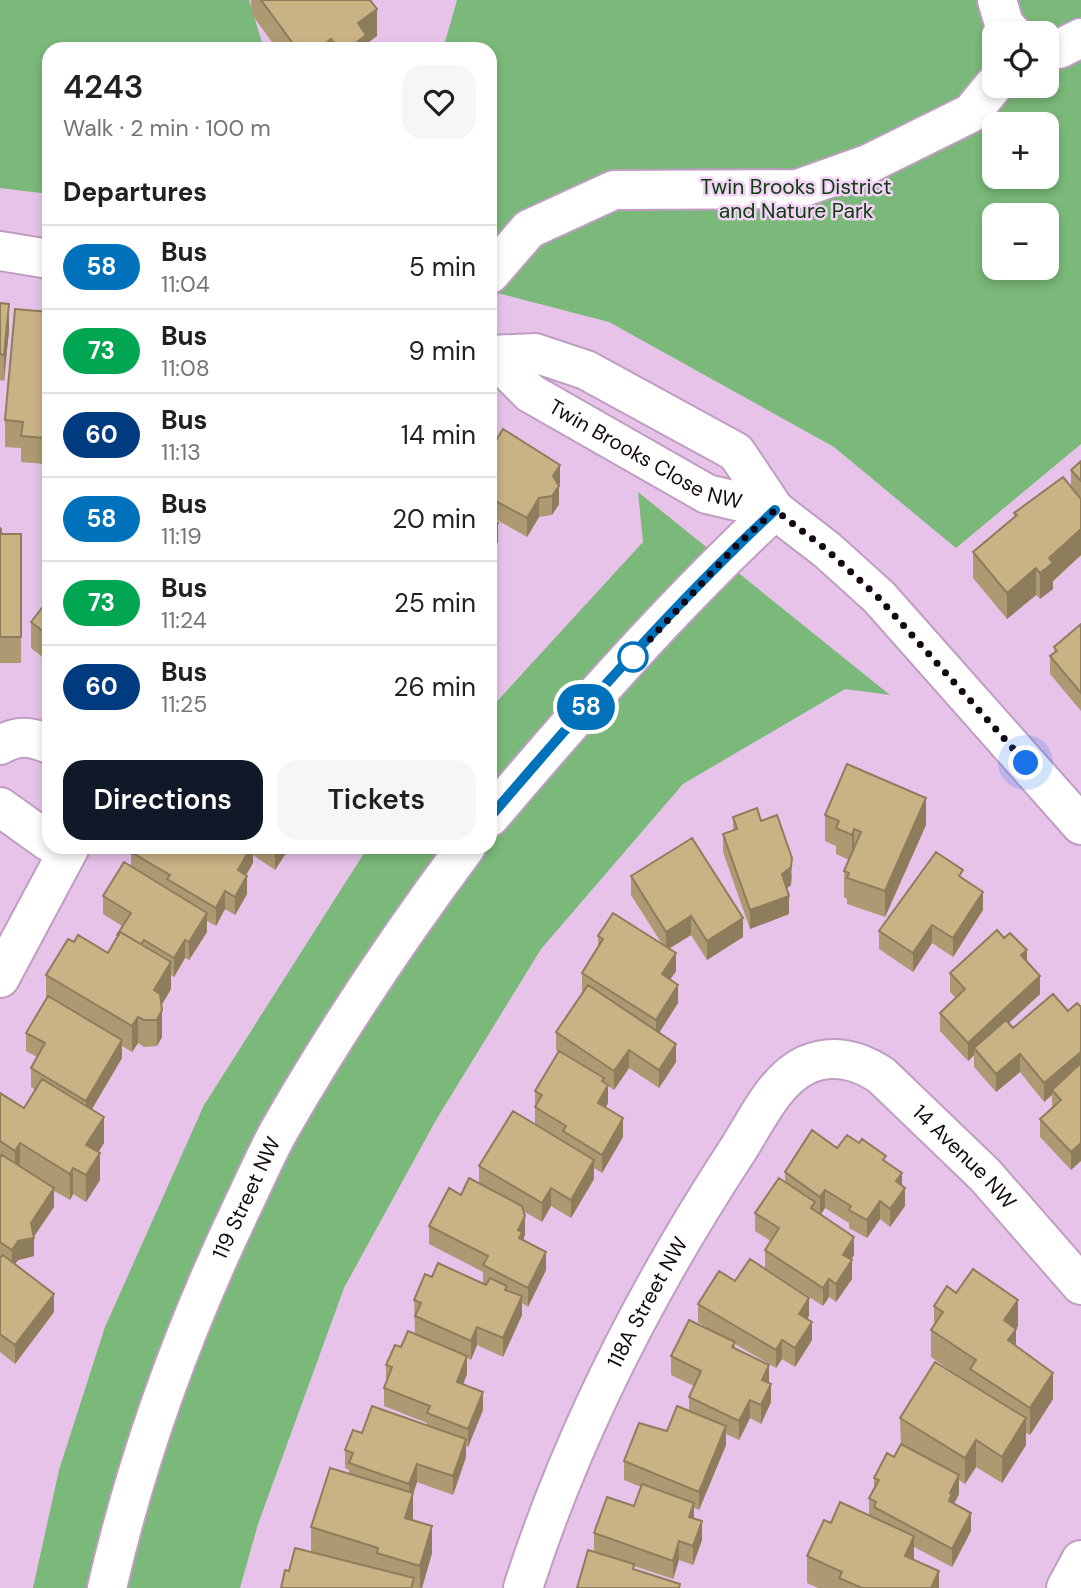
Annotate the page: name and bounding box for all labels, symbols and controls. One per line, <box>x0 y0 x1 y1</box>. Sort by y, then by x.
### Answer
map controls <box>982 21 1059 280</box>
button: locate <box>982 21 1059 98</box>
text: 4243 <box>63 65 144 108</box>
button: heart <box>402 65 476 139</box>
button: + <box>982 112 1059 189</box>
text: Walk · 2 min · 100 m <box>63 113 271 143</box>
park label: Twin Brooks District and Nature Park <box>701 173 891 225</box>
text: Departures <box>63 175 207 209</box>
button: − <box>982 203 1059 280</box>
text: Bus <box>161 235 207 269</box>
text: 5 min <box>409 250 476 284</box>
text: 58 <box>86 251 117 282</box>
text: 11:04 <box>161 269 210 299</box>
text: Bus <box>161 319 207 353</box>
text: 9 min <box>408 334 476 368</box>
text: 73 <box>88 335 115 366</box>
text: 11:08 <box>161 353 210 383</box>
street label: Twin Brooks Close NW <box>544 393 745 516</box>
text: Bus <box>161 403 207 437</box>
text: 14 min <box>401 418 476 452</box>
text: 60 <box>85 419 118 450</box>
text: 11:13 <box>161 437 201 467</box>
text: Bus <box>161 487 207 521</box>
text: 20 min <box>392 502 476 536</box>
text: 58 <box>86 503 117 534</box>
text: 11:19 <box>161 521 202 551</box>
text: Bus <box>161 571 207 605</box>
text: 25 min <box>394 586 476 620</box>
text: 73 <box>88 587 115 618</box>
text: 11:24 <box>161 605 207 635</box>
unlabelled marker <box>618 642 648 672</box>
text: Bus <box>161 655 207 689</box>
text: 26 min <box>393 670 476 704</box>
text: 60 <box>85 671 118 702</box>
line badge: 58 <box>554 684 618 730</box>
text: 11:25 <box>161 689 207 719</box>
text: 58 <box>571 691 601 722</box>
your location <box>1008 745 1043 780</box>
button: Directions <box>63 760 263 840</box>
button: Tickets <box>277 760 476 840</box>
street label: 14 Avenue NW <box>906 1099 1023 1215</box>
street label: 119 Street NW <box>206 1132 287 1264</box>
street label: 118A Street NW <box>601 1232 694 1372</box>

